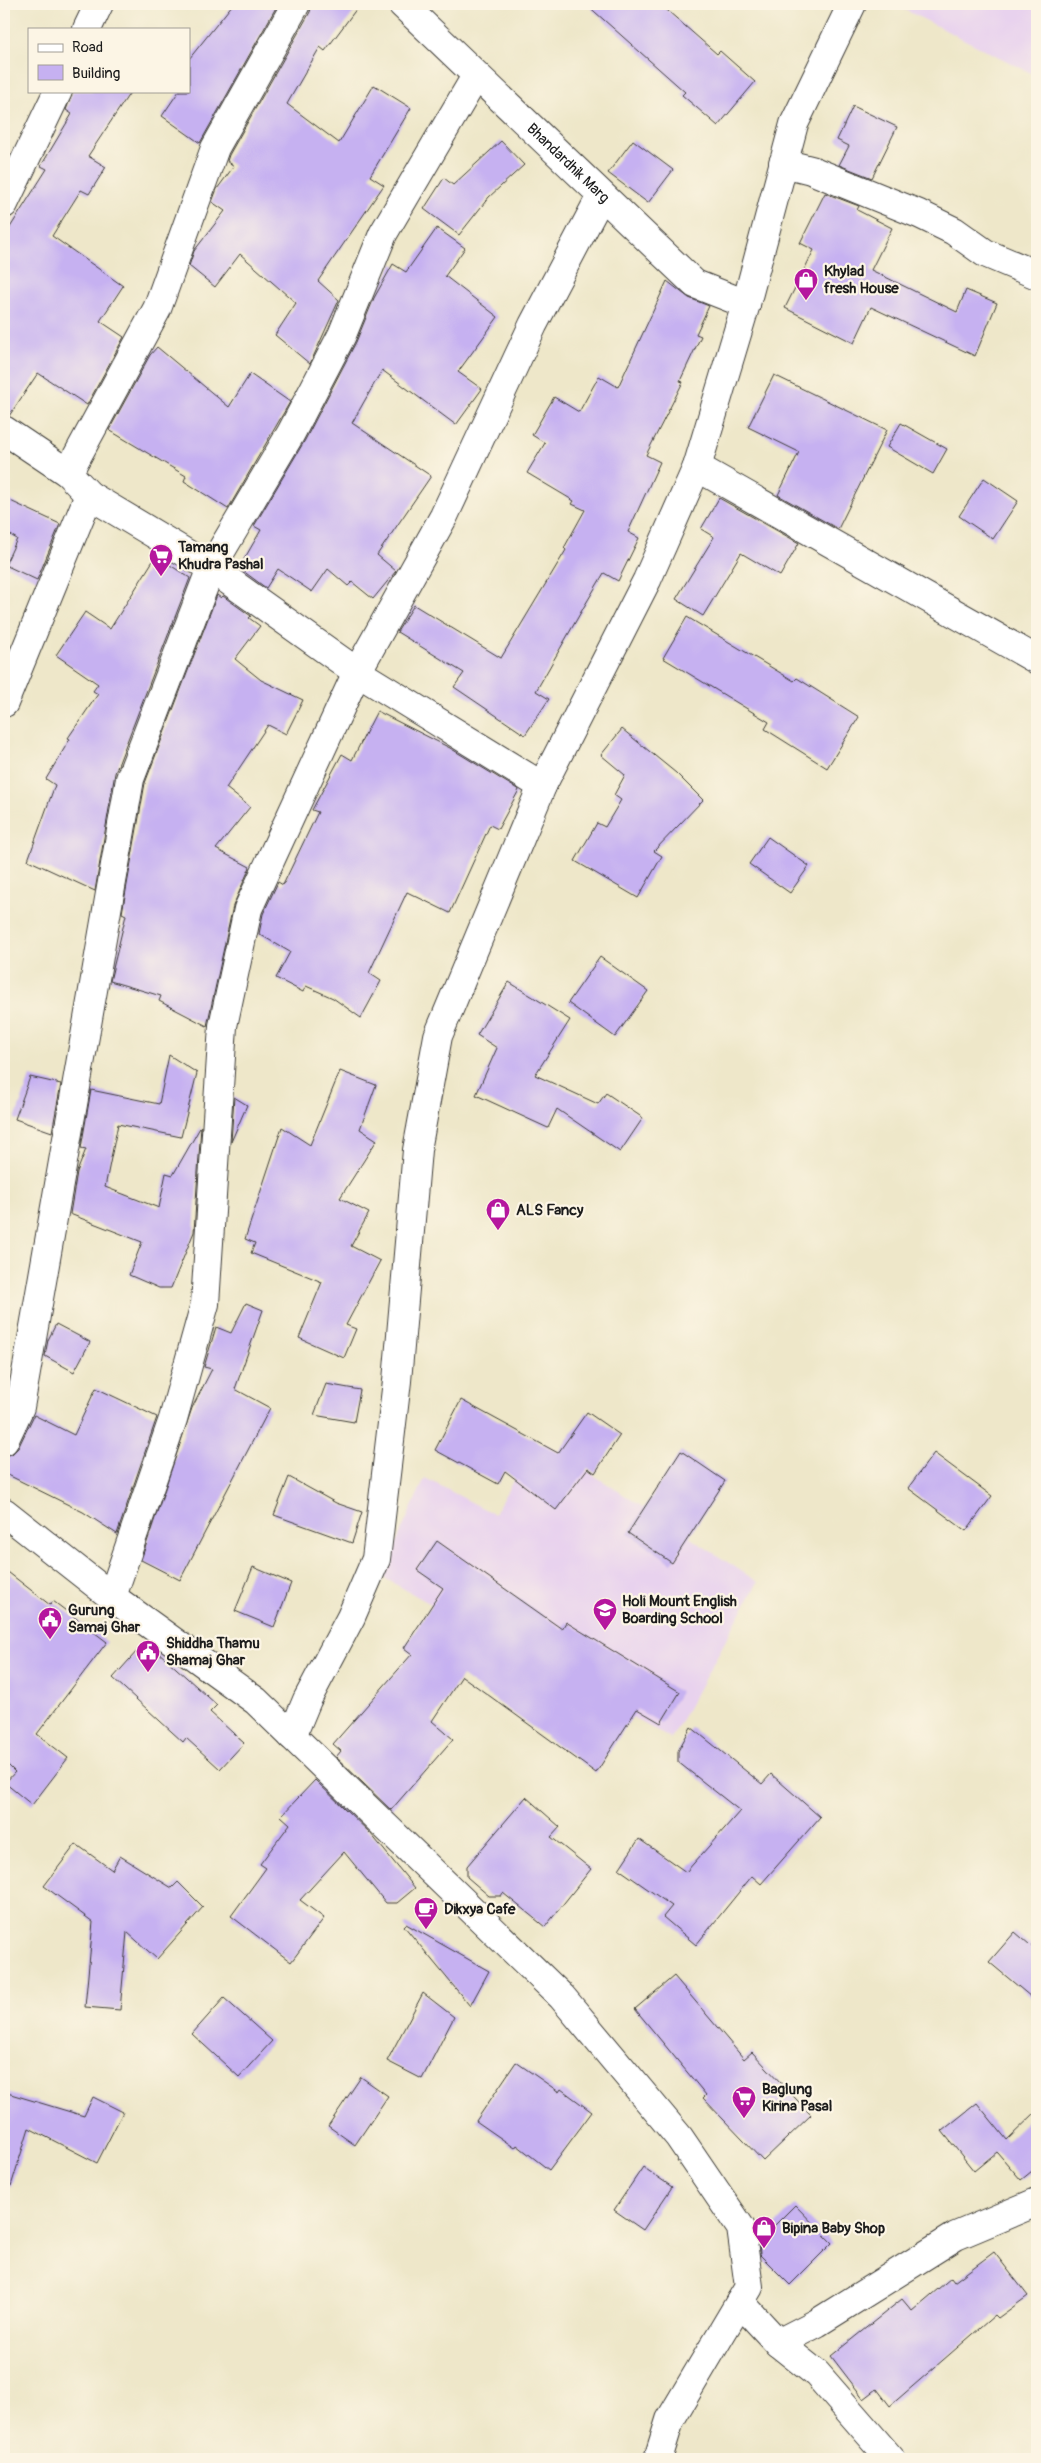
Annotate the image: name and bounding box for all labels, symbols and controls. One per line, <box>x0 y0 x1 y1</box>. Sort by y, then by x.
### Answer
legend <box>28 28 190 92</box>
text: Road <box>72 38 103 57</box>
text: Building <box>72 64 120 83</box>
street label: Bhandardhik Marg <box>523 119 613 207</box>
place label: Khylad fresh House <box>824 262 899 298</box>
shop icon: Khylad fresh House <box>793 267 819 301</box>
place label: Tamang Khudra Pashal <box>177 538 264 574</box>
supermarket icon: Tamang Khudra Pashal <box>148 543 174 577</box>
shop icon: ALS Fancy <box>485 1197 511 1231</box>
place label: ALS Fancy <box>516 1201 584 1220</box>
place label: Holi Mount English Boarding School <box>622 1592 737 1628</box>
school or university icon: Holi Mount English Boarding School <box>592 1597 618 1631</box>
place label: Gurung Samaj Ghar <box>68 1601 141 1637</box>
public building icon: Gurung Samaj Ghar <box>37 1606 63 1640</box>
place label: Shiddha Thamu Shamaj Ghar <box>166 1634 260 1670</box>
public building icon: Shiddha Thamu Shamaj Ghar <box>135 1639 161 1673</box>
cafe icon: Dikxya Cafe <box>413 1896 439 1930</box>
place label: Dikxya Cafe <box>444 1900 516 1919</box>
place label: Baglung Kirina Pasal <box>762 2080 832 2116</box>
supermarket icon: Baglung Kirina Pasal <box>731 2085 757 2119</box>
shop icon: Bipina Baby Shop <box>751 2215 777 2249</box>
place label: Bipina Baby Shop <box>782 2219 885 2238</box>

